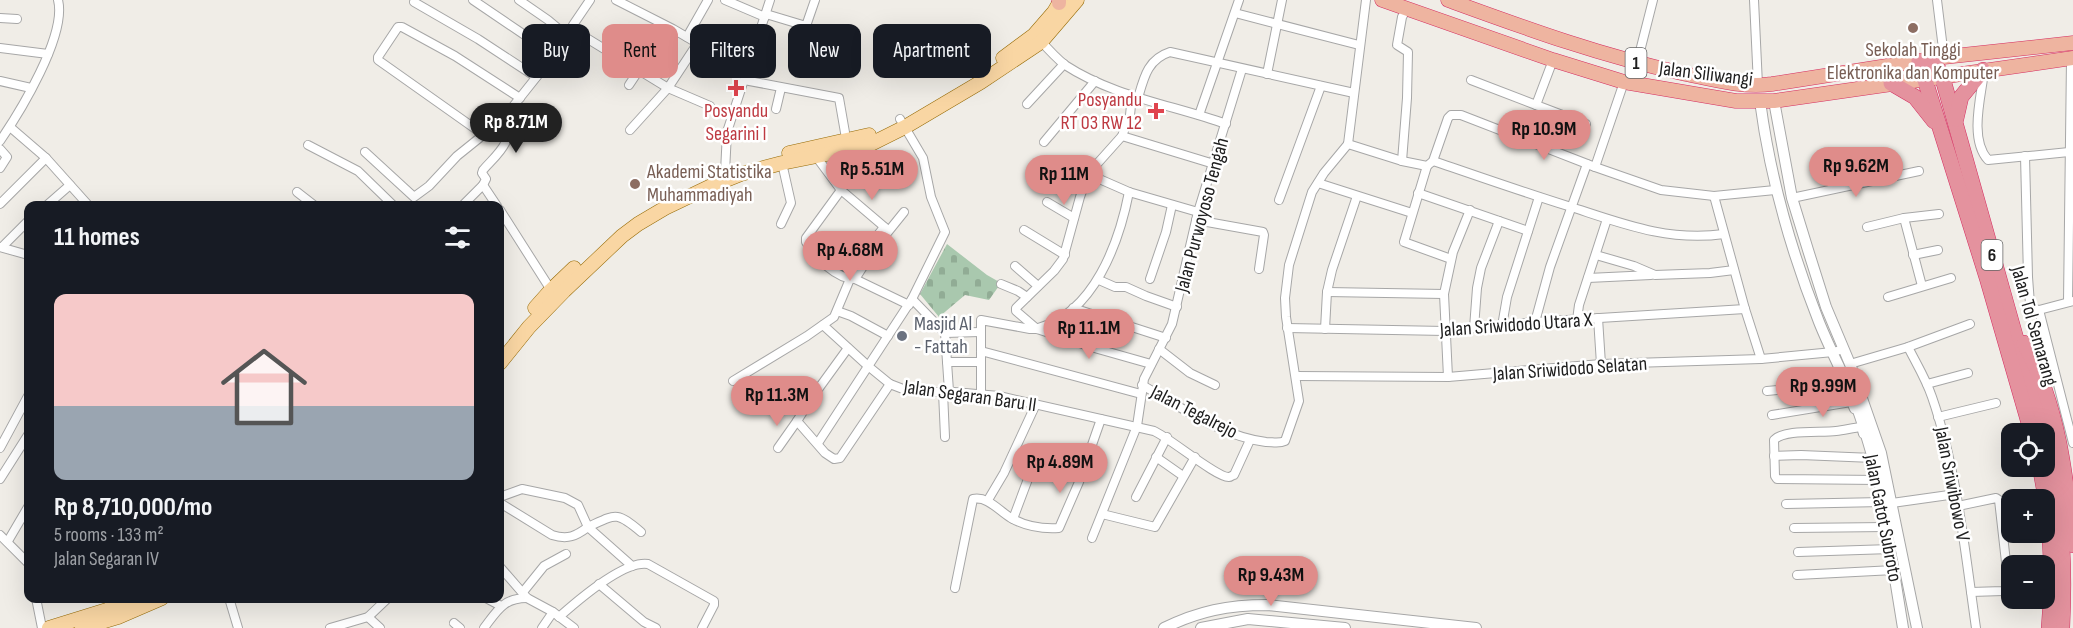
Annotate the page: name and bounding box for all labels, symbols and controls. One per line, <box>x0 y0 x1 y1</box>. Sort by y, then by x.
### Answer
marker: Sekolah Tinggi Elektronika dan Komputer <box>1906 21 1920 35</box>
chip: Buy <box>522 24 590 78</box>
chip: Rent <box>602 24 678 78</box>
chip: Filters <box>690 24 776 78</box>
chip: New <box>788 24 861 78</box>
chip: Apartment <box>873 24 991 78</box>
place label: Sekolah Tinggi Elektronika dan Komputer <box>1827 38 1999 85</box>
road number: 1 <box>1626 48 1646 78</box>
street label: Jalan Siliwangi <box>1657 56 1754 92</box>
marker: Posyandu Segarini I <box>727 79 745 97</box>
place label: Posyandu RT 03 RW 12 <box>1061 88 1142 135</box>
place label: Posyandu Segarini I <box>704 99 768 146</box>
marker: Posyandu RT 03 RW 12 <box>1147 102 1165 120</box>
pin: Rp 8.71M <box>454 103 578 154</box>
text: Rp 8.71M <box>484 110 548 134</box>
pin: Rp 10.9M <box>1482 110 1606 161</box>
text: Rp 10.9M <box>1512 117 1576 141</box>
street label: Jalan Purwoyoso Tengah <box>1170 135 1234 296</box>
pin: Rp 9.62M <box>1794 147 1918 198</box>
pin: Rp 5.51M <box>810 150 934 201</box>
text: Rp 9.62M <box>1823 154 1889 178</box>
pin: Rp 11M <box>1015 155 1113 206</box>
text: Rp 5.51M <box>840 157 904 181</box>
place label: Akademi Statistika Muhammadiyah <box>646 160 772 207</box>
text: Rp 11M <box>1039 162 1089 186</box>
marker: Akademi Statistika Muhammadiyah <box>628 177 642 191</box>
icon: filters <box>441 221 474 254</box>
text: 11 homes <box>54 222 140 253</box>
pin: Rp 4.68M <box>788 231 912 282</box>
text: Rp 4.68M <box>817 238 883 262</box>
road number: 6 <box>1982 240 2002 270</box>
street label: Jalan Tol Semarang <box>2005 262 2063 389</box>
street label: Jalan Sriwidodo Utara X <box>1438 308 1594 342</box>
pin: Rp 11.1M <box>1027 309 1151 360</box>
place label: Masjid Al - Fattah <box>914 312 972 359</box>
text: Rp 11.1M <box>1058 316 1120 340</box>
marker: Masjid Al - Fattah <box>895 329 909 343</box>
icon: home <box>210 333 318 441</box>
street label: Jalan Sriwidodo Selatan <box>1491 352 1648 386</box>
pin: Rp 9.99M <box>1761 367 1885 418</box>
text: Rp 9.99M <box>1790 374 1856 398</box>
street label: Jalan Segaran Baru II <box>901 375 1038 417</box>
pin: Rp 11.3M <box>715 376 839 427</box>
street label: Jalan Tegalrejo <box>1146 379 1241 444</box>
text: Rp 11.3M <box>745 383 809 407</box>
map controls <box>2001 423 2055 609</box>
button: locate <box>2001 423 2055 477</box>
street label: Jalan Sriwibowo V <box>1929 424 1975 543</box>
pin: Rp 4.89M <box>998 443 1122 494</box>
text: Rp 4.89M <box>1027 450 1093 474</box>
street label: Jalan Gatot Subroto <box>1859 451 1907 584</box>
button: + <box>2001 489 2055 543</box>
text: Rp 8,710,000/mo <box>54 492 212 523</box>
text: 5 rooms · 133 m² <box>54 523 164 547</box>
text: Jalan Segaran IV <box>54 547 159 571</box>
button: − <box>2001 555 2055 609</box>
pin: Rp 9.43M <box>1209 556 1333 607</box>
text: Rp 9.43M <box>1238 563 1304 587</box>

